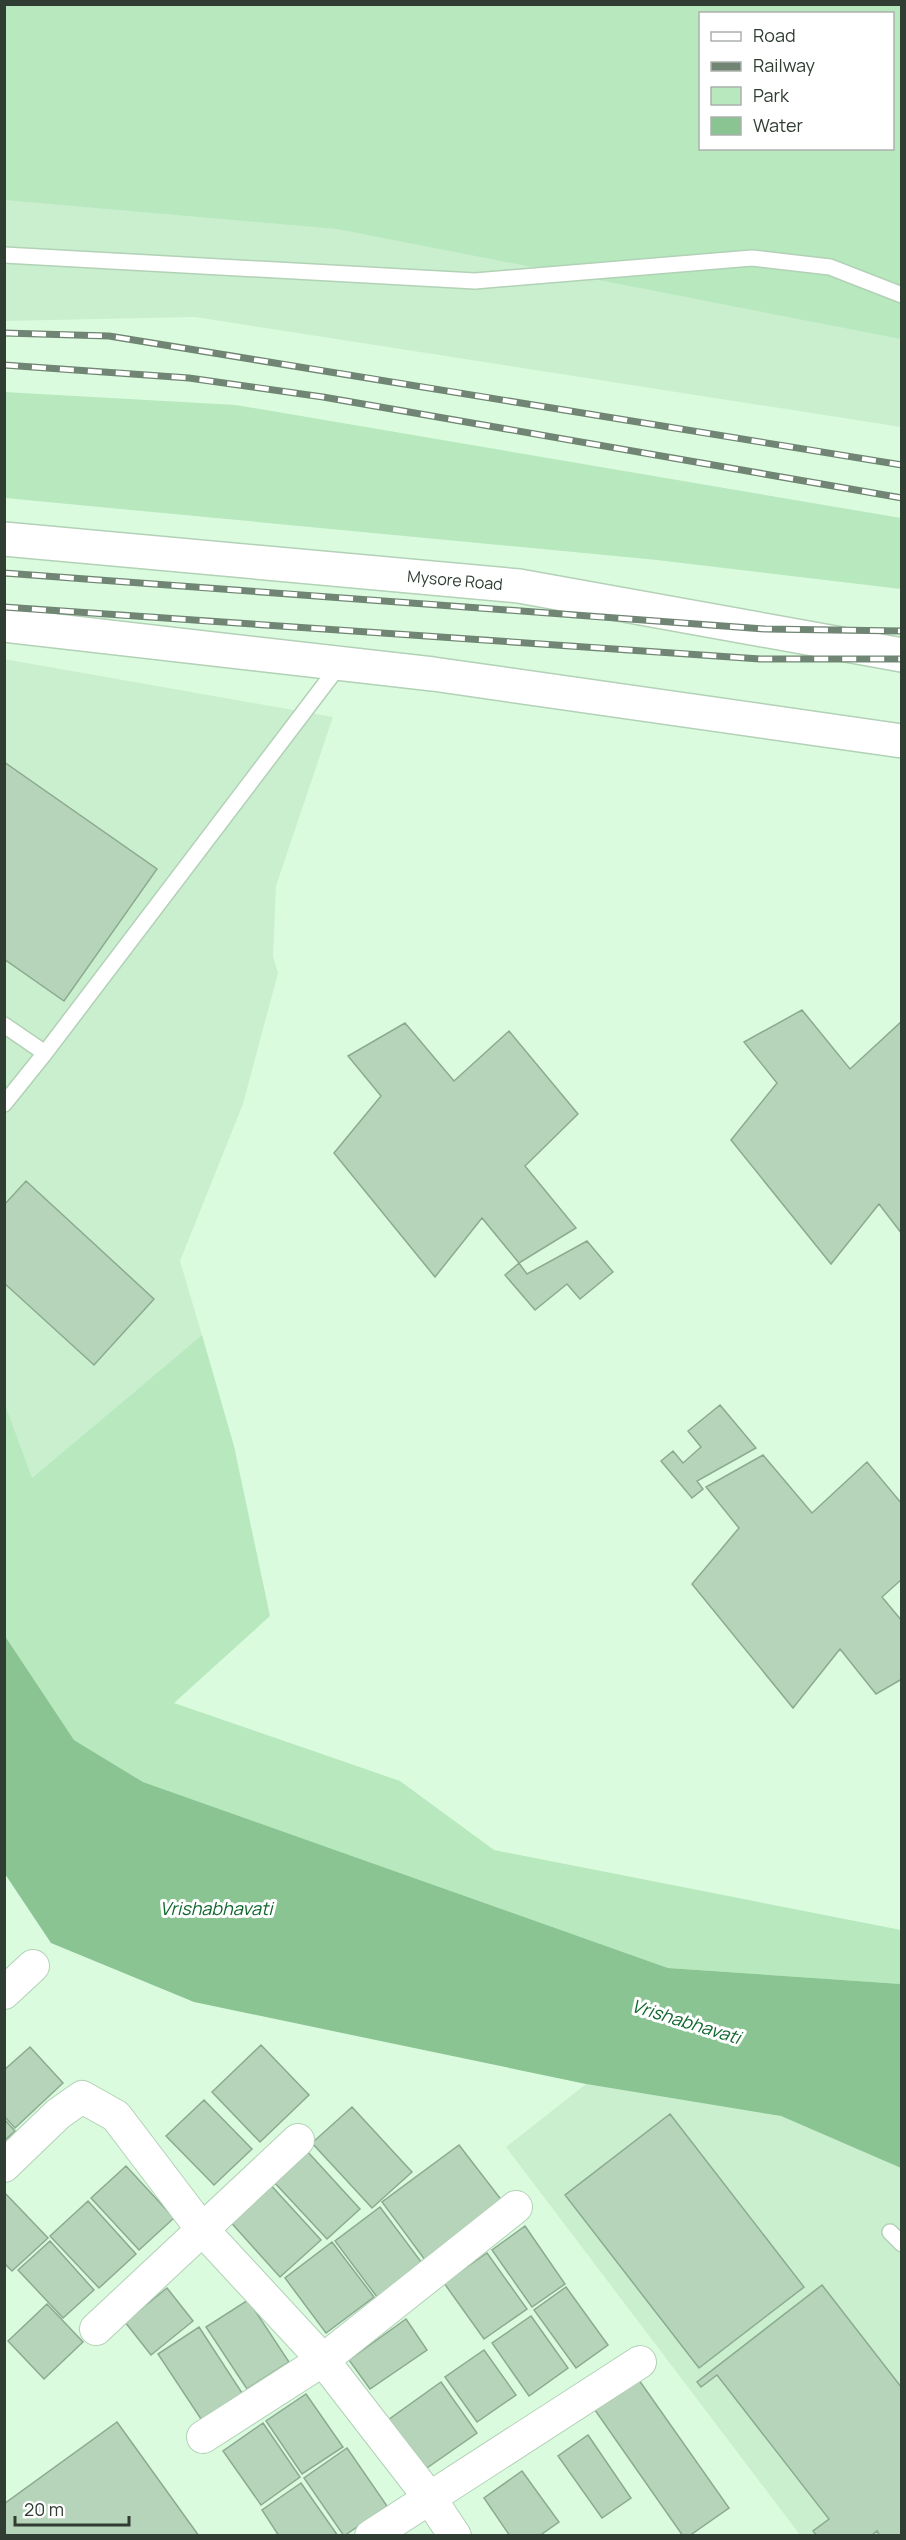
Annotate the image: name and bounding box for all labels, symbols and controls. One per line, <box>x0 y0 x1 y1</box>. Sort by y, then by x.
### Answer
legend <box>699 12 894 150</box>
text: Road <box>753 23 796 47</box>
text: Railway <box>753 53 815 77</box>
text: Park <box>753 83 790 107</box>
text: Water <box>753 113 803 137</box>
street label: Mysore Road <box>406 565 504 595</box>
water label: Vrishabhavati <box>160 1896 275 1920</box>
water label: Vrishabhavati <box>629 1993 746 2050</box>
scale bar <box>15 2489 129 2527</box>
text: 20 m <box>24 2497 64 2521</box>

